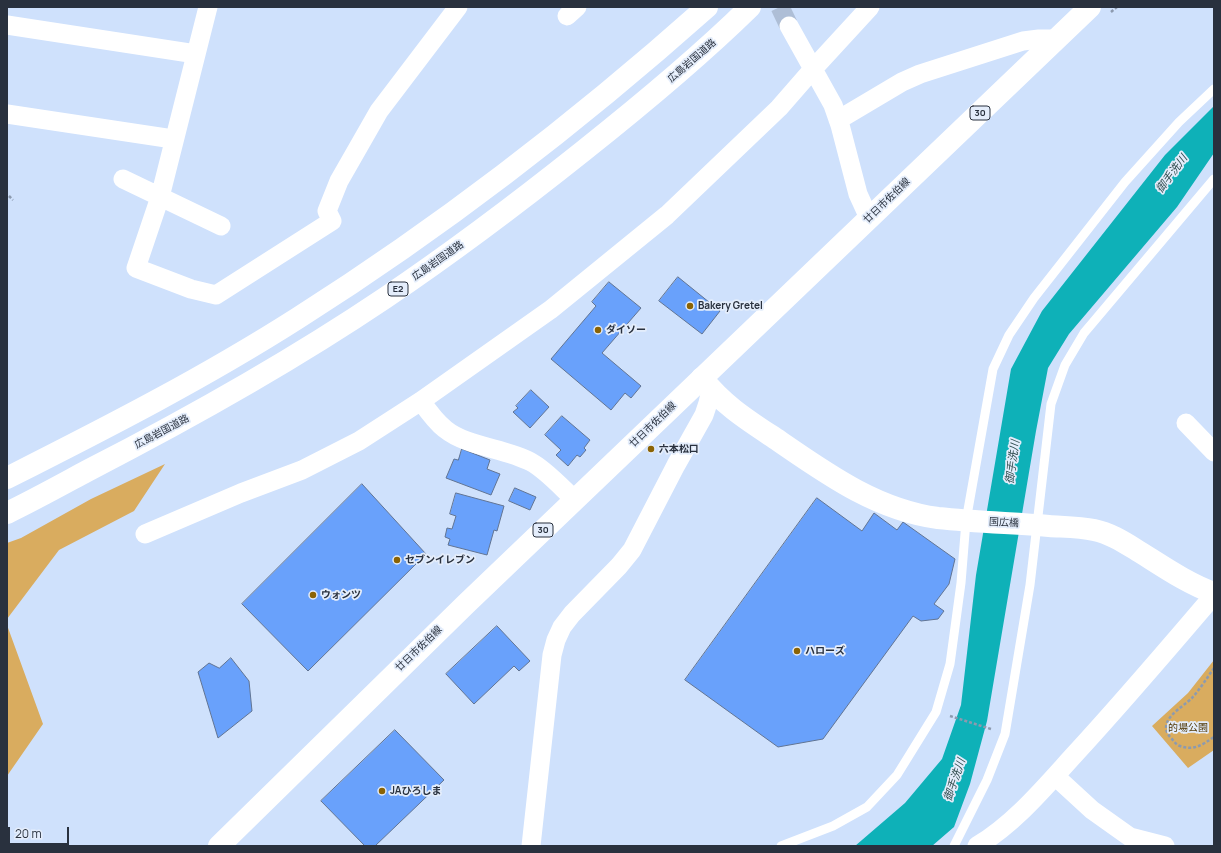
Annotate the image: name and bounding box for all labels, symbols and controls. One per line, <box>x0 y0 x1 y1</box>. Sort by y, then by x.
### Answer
street label: 広島岩国道路 <box>665 37 719 85</box>
road number: 30 <box>970 106 990 120</box>
water label: 御手洗川 <box>1153 152 1191 196</box>
street label: 廿日市佐伯線 <box>861 176 913 226</box>
street label: 広島岩国道路 <box>410 239 466 283</box>
road number: E2 <box>388 282 408 296</box>
place label: Bakery Gretel <box>698 300 763 312</box>
marker: Bakery Gretel <box>685 301 695 311</box>
place label: ダイソー <box>606 324 646 336</box>
marker: ダイソー <box>593 325 603 335</box>
street label: 廿日市佐伯線 <box>627 400 679 450</box>
street label: 広島岩国道路 <box>133 413 191 451</box>
water label: 御手洗川 <box>1003 439 1023 485</box>
place label: 六本松口 <box>659 443 699 455</box>
marker: 六本松口 <box>646 444 656 454</box>
street label: 国広橋 <box>989 516 1019 530</box>
road number: 30 <box>533 523 553 537</box>
place label: セブンイレブン <box>405 554 475 566</box>
marker: セブンイレブン <box>392 555 402 565</box>
place label: ウォンツ <box>321 589 361 601</box>
marker: ウォンツ <box>308 590 318 600</box>
street label: 廿日市佐伯線 <box>393 624 445 674</box>
place label: ハローズ <box>805 645 845 657</box>
marker: ハローズ <box>792 646 802 656</box>
park label: 的場公園 <box>1168 722 1208 734</box>
water label: 御手洗川 <box>942 757 968 803</box>
place label: JAひろしま <box>390 785 442 797</box>
marker: JAひろしま <box>377 786 387 796</box>
scale bar <box>10 819 71 845</box>
text: 20 m <box>15 825 42 842</box>

